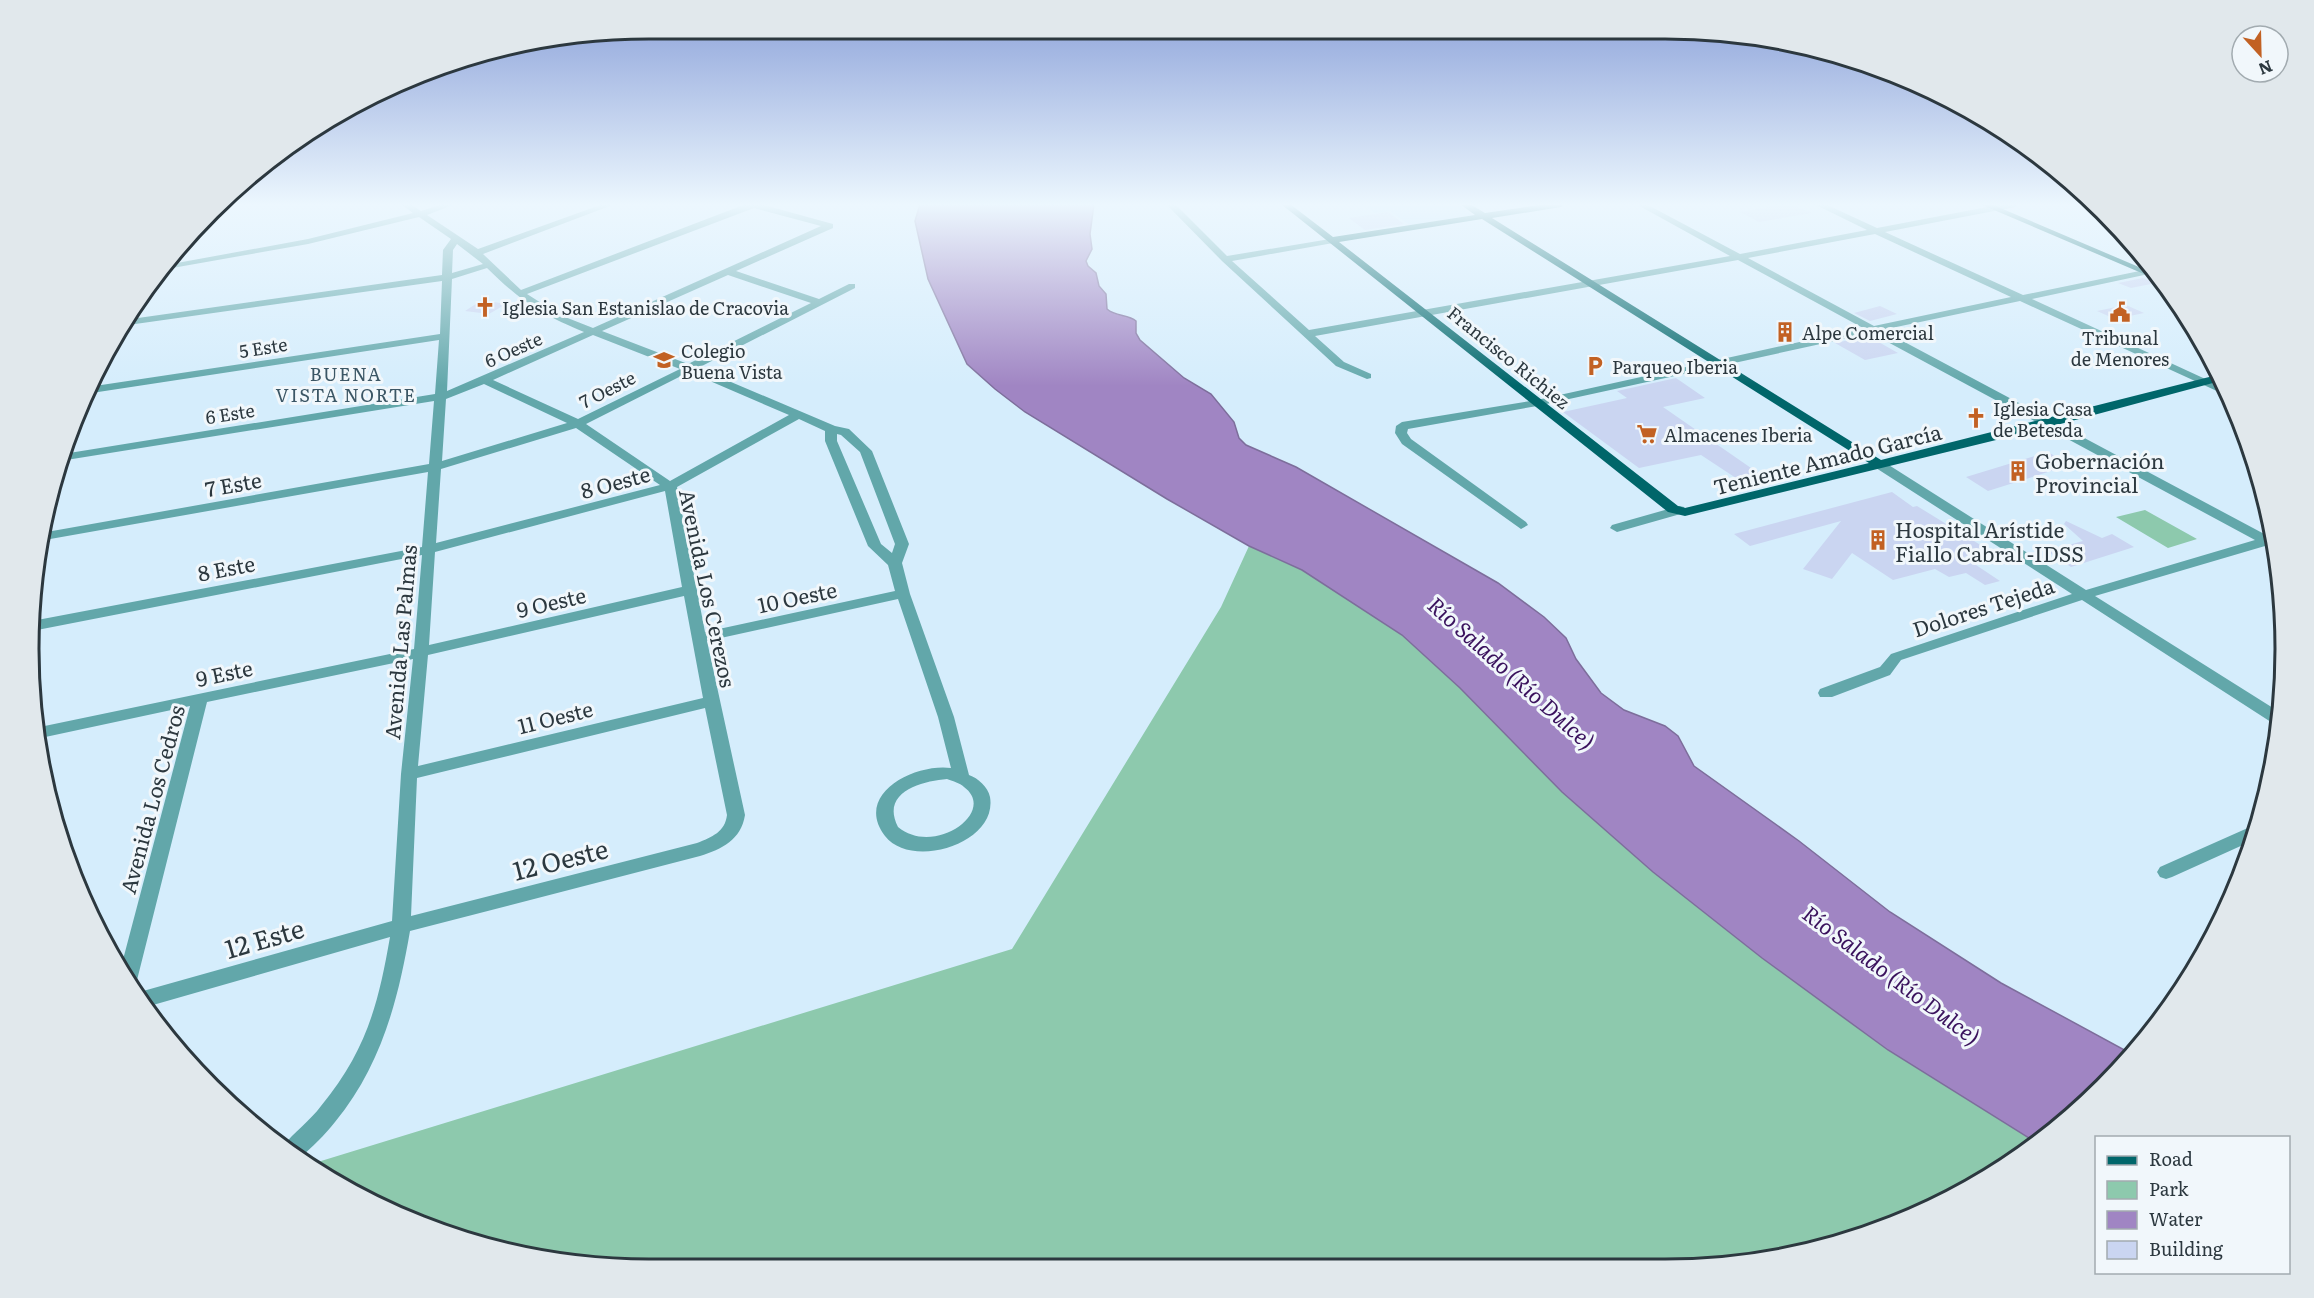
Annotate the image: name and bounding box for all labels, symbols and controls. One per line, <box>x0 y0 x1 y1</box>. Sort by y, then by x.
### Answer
north arrow <box>2230 24 2290 84</box>
text: N <box>2255 55 2277 82</box>
place label: Iglesia San Estanislao de Cracovia <box>502 294 789 321</box>
church icon: Iglesia San Estanislao de Cracovia <box>473 295 497 319</box>
street label: Francisco Richiez <box>1442 299 1576 415</box>
public building icon: Tribunal de Menores <box>2108 300 2132 324</box>
place label: Alpe Comercial <box>1802 319 1934 346</box>
building icon: Alpe Comercial <box>1773 320 1797 344</box>
street label: 6 Oeste <box>480 324 546 374</box>
place label: Tribunal de Menores <box>2071 324 2169 372</box>
street label: 5 Este <box>237 330 289 364</box>
place label: Colegio Buena Vista <box>681 337 783 385</box>
school or university icon: Colegio Buena Vista <box>652 348 676 372</box>
place label: Parqueo Iberia <box>1612 353 1738 380</box>
parking icon: Parqueo Iberia <box>1583 354 1607 378</box>
district label: BUENA VISTA NORTE <box>276 360 416 408</box>
street label: 7 Oeste <box>574 363 640 415</box>
place label: Iglesia Casa de Betesda <box>1993 395 2093 443</box>
street label: 6 Este <box>204 396 256 430</box>
church icon: Iglesia Casa de Betesda <box>1964 406 1988 430</box>
street label: Teniente Amado García <box>1710 414 1945 501</box>
place label: Almacenes Iberia <box>1664 421 1813 448</box>
supermarket icon: Almacenes Iberia <box>1635 422 1659 446</box>
place label: Gobernación Provincial <box>2035 444 2164 499</box>
street label: 8 Oeste <box>577 457 653 505</box>
building icon: Gobernación Provincial <box>2006 459 2030 483</box>
street label: 7 Este <box>202 463 264 503</box>
street label: Avenida Los Cerezos <box>673 486 745 690</box>
place label: Hospital Arístide Fiallo Cabral -IDSS <box>1895 513 2084 568</box>
building icon: Hospital Arístide Fiallo Cabral -IDSS <box>1866 528 1890 552</box>
street label: Avenida Las Palmas <box>375 543 423 741</box>
street label: 8 Este <box>195 546 257 588</box>
street label: Dolores Tejeda <box>1908 568 2059 644</box>
street label: 10 Oeste <box>755 573 839 619</box>
street label: 9 Oeste <box>513 578 589 624</box>
water label: Río Salado (Río Dulce) <box>1421 588 1603 756</box>
street label: 9 Este <box>193 651 255 693</box>
street label: 11 Oeste <box>514 692 596 740</box>
street label: Avenida Los Cedros <box>111 701 191 897</box>
street label: 12 Oeste <box>508 827 612 889</box>
water label: Río Salado (Río Dulce) <box>1796 896 1988 1052</box>
street label: 12 Este <box>220 907 308 967</box>
legend <box>2095 1136 2290 1274</box>
text: Road <box>2149 1145 2193 1172</box>
text: Park <box>2149 1175 2190 1202</box>
text: Water <box>2149 1205 2203 1232</box>
text: Building <box>2149 1235 2224 1262</box>

